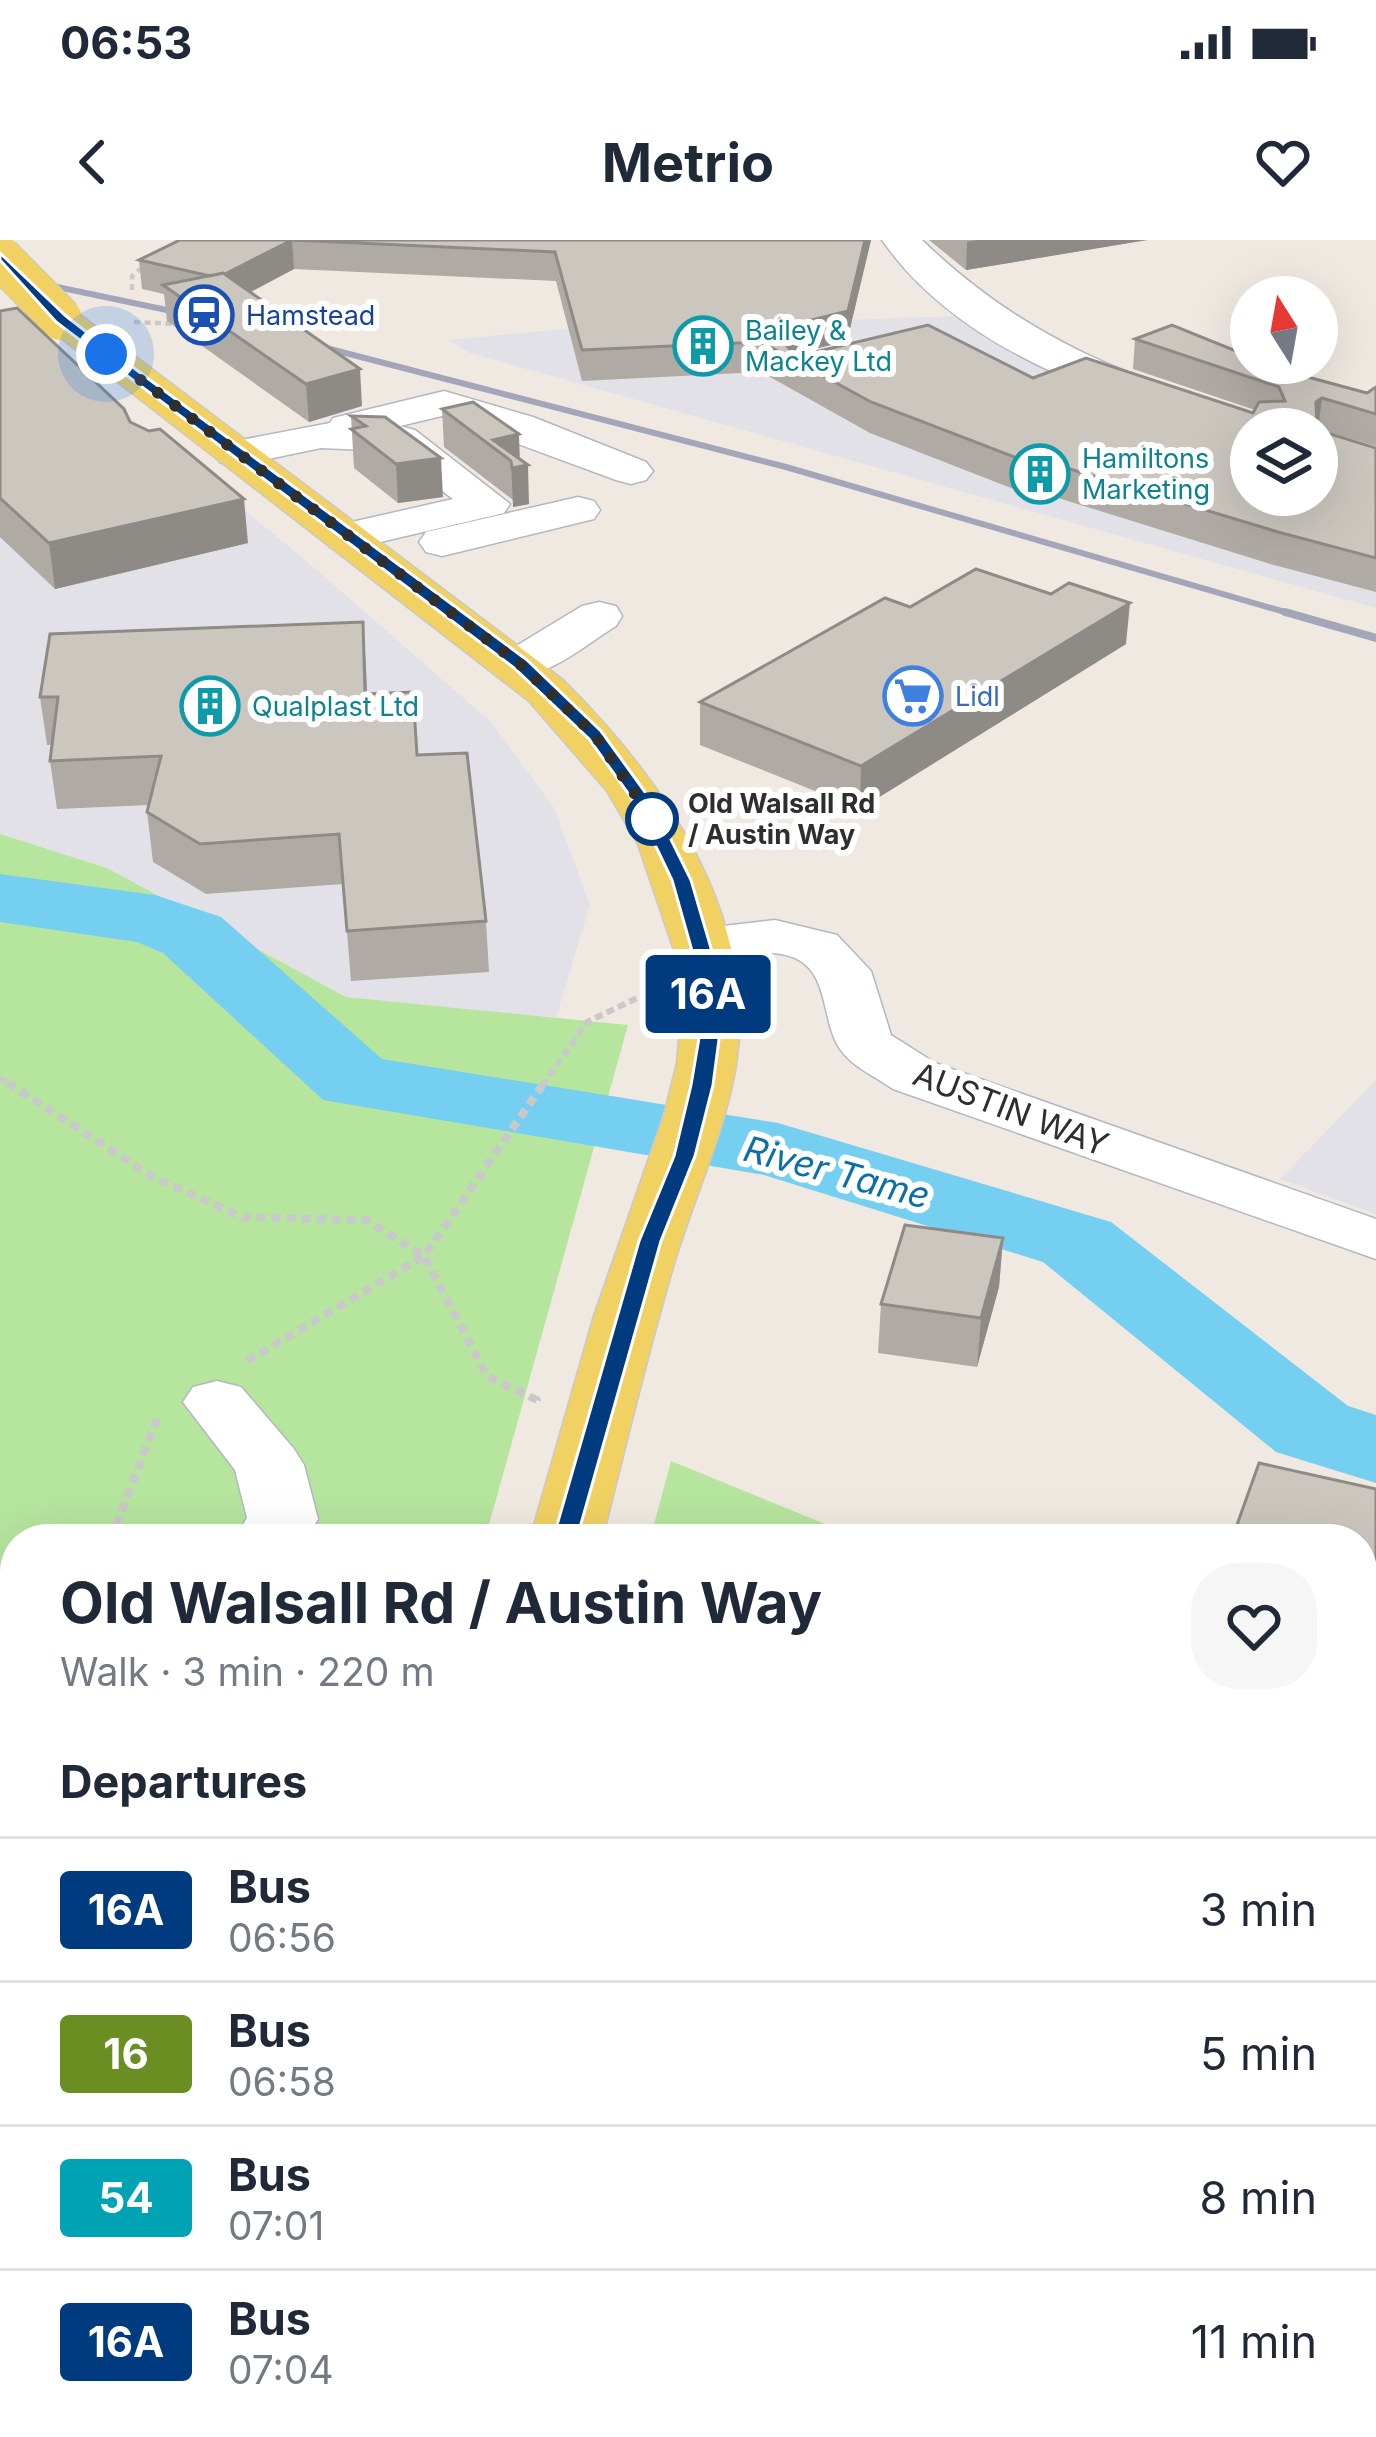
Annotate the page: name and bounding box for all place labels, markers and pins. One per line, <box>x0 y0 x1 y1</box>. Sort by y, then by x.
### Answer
station icon: Hamstead <box>173 284 235 346</box>
place label: Hamstead <box>246 299 375 332</box>
place label: Bailey & Mackey Ltd <box>745 314 892 378</box>
building icon: Bailey & Mackey Ltd <box>672 315 734 377</box>
place label: Hamiltons Marketing <box>1082 442 1210 506</box>
building icon: Hamiltons Marketing <box>1009 443 1071 505</box>
supermarket icon: Lidl <box>882 665 944 727</box>
building icon: Qualplast Ltd <box>179 675 241 737</box>
place label: Lidl <box>955 680 1000 713</box>
place label: Qualplast Ltd <box>252 690 419 723</box>
place label: Old Walsall Rd / Austin Way <box>688 787 875 851</box>
marker: Old Walsall Rd / Austin Way <box>627 794 677 844</box>

